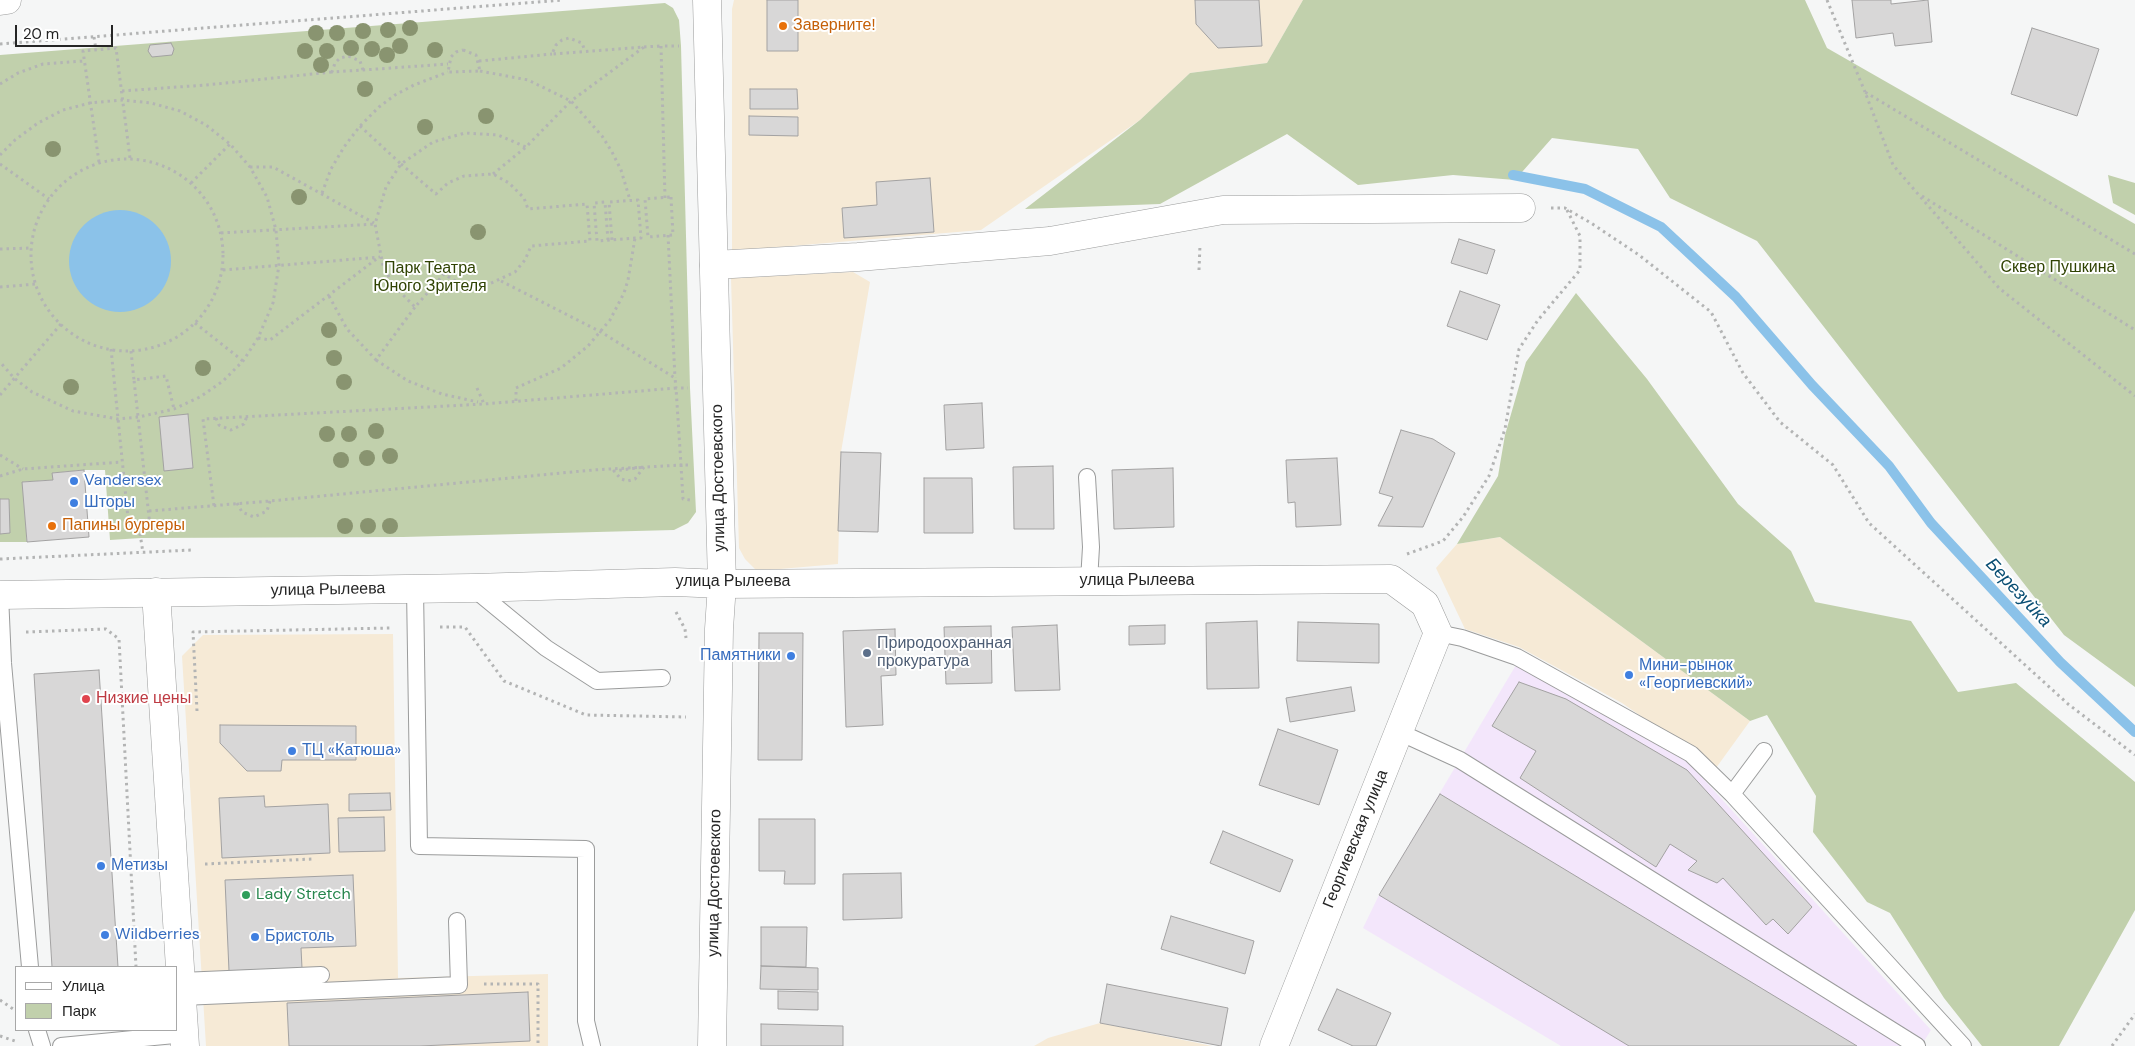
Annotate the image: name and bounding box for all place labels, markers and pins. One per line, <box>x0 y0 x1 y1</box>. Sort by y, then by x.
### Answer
place label: Заверните! <box>793 16 876 36</box>
marker: Заверните! <box>777 20 789 32</box>
place label: Vandersex <box>84 471 161 491</box>
marker: Vandersex <box>68 475 80 487</box>
place label: Шторы <box>84 493 135 513</box>
marker: Шторы <box>68 497 80 509</box>
place label: Папины бургеры <box>62 516 185 536</box>
marker: Папины бургеры <box>46 520 58 532</box>
place label: Природоохранная прокуратура <box>877 634 1012 672</box>
place label: Памятники <box>700 646 781 666</box>
marker: Природоохранная прокуратура <box>861 647 873 659</box>
marker: Памятники <box>785 650 797 662</box>
place label: Мини-рынок «Георгиевский» <box>1639 656 1753 694</box>
marker: Мини-рынок «Георгиевский» <box>1623 669 1635 681</box>
place label: Низкие цены <box>96 689 191 709</box>
marker: Низкие цены <box>80 693 92 705</box>
place label: ТЦ «Катюша» <box>302 741 401 761</box>
marker: ТЦ «Катюша» <box>286 745 298 757</box>
place label: Метизы <box>111 856 168 876</box>
marker: Метизы <box>95 860 107 872</box>
place label: Lady Stretch <box>256 885 351 905</box>
marker: Lady Stretch <box>240 889 252 901</box>
place label: Wildberries <box>115 925 200 945</box>
place label: Бристоль <box>265 927 335 947</box>
marker: Wildberries <box>99 929 111 941</box>
marker: Бристоль <box>249 931 261 943</box>

